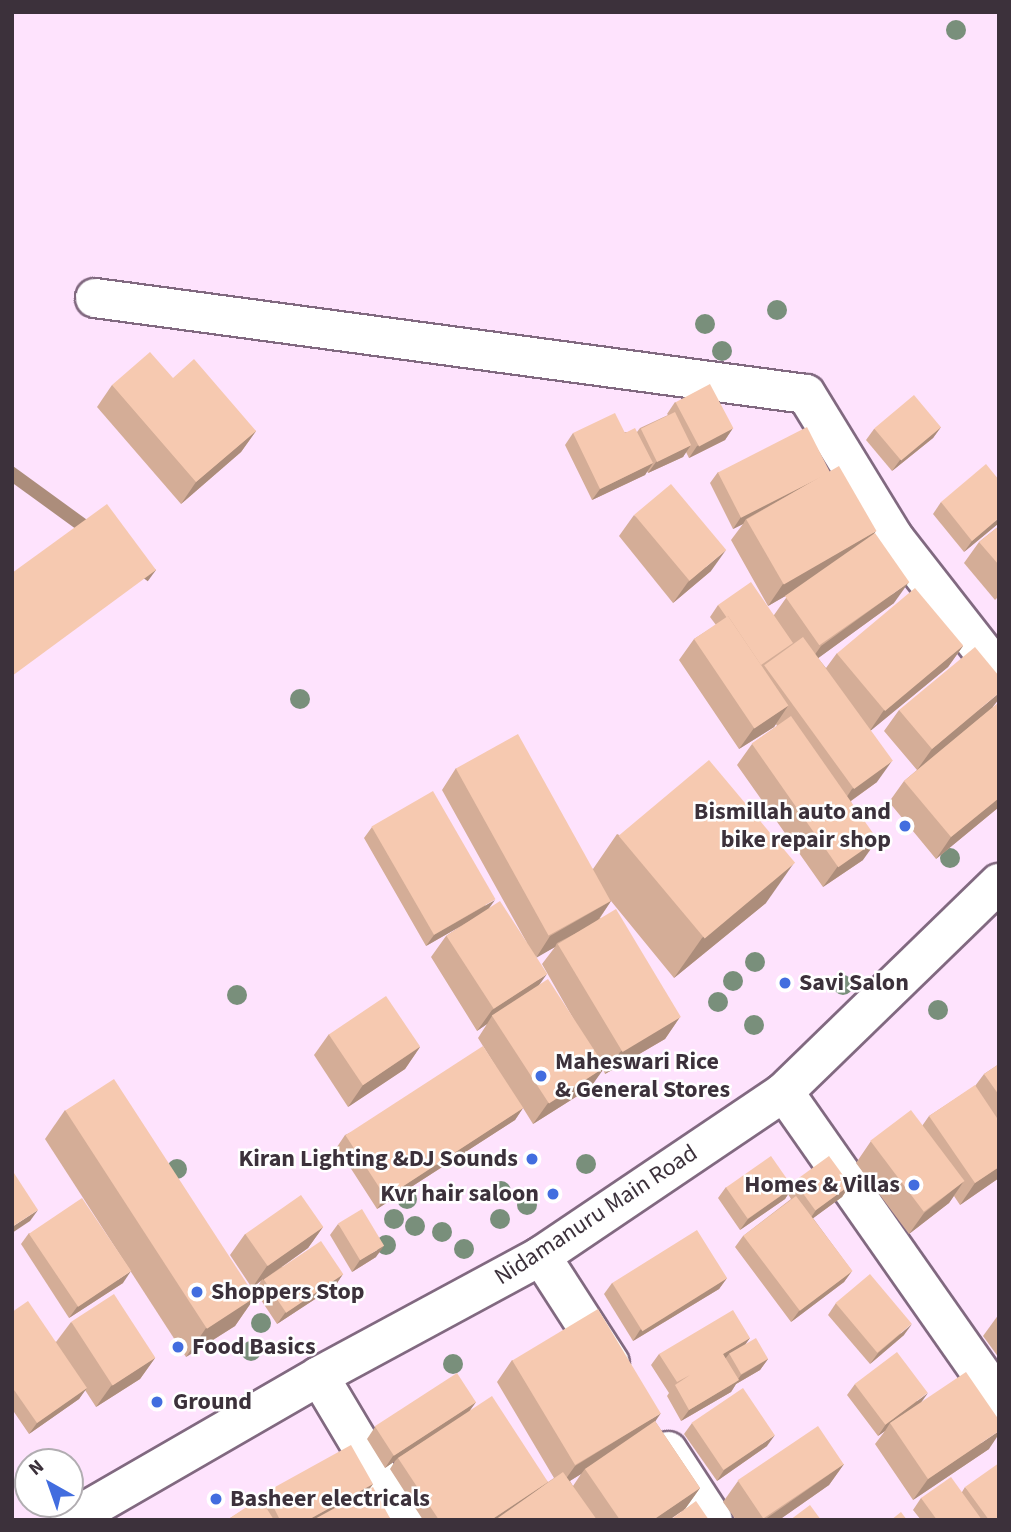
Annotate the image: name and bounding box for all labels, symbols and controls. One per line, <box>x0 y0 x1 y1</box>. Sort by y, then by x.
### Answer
place label: Bismillah auto and bike repair shop <box>694 798 891 854</box>
marker: Bismillah auto and bike repair shop <box>897 818 913 834</box>
place label: Savi Salon <box>799 969 909 997</box>
marker: Savi Salon <box>777 975 793 991</box>
place label: Maheswari Rice & General Stores <box>555 1048 730 1104</box>
marker: Maheswari Rice & General Stores <box>533 1068 549 1084</box>
street label: Nidamanuru Main Road <box>489 1139 703 1291</box>
place label: Kiran Lighting &DJ Sounds <box>238 1145 518 1173</box>
marker: Kiran Lighting &DJ Sounds <box>524 1151 540 1167</box>
place label: Homes & Villas <box>744 1171 900 1199</box>
marker: Homes & Villas <box>906 1177 922 1193</box>
place label: Kvr hair saloon <box>380 1180 539 1208</box>
marker: Kvr hair saloon <box>545 1186 561 1202</box>
place label: Shoppers Stop <box>211 1278 365 1306</box>
marker: Shoppers Stop <box>189 1284 205 1300</box>
place label: Food Basics <box>192 1333 316 1361</box>
marker: Food Basics <box>170 1339 186 1355</box>
place label: Ground <box>173 1388 252 1416</box>
marker: Ground <box>147 1392 167 1412</box>
north arrow <box>14 1448 84 1518</box>
text: N <box>23 1454 50 1482</box>
place label: Basheer electricals <box>230 1485 430 1513</box>
marker: Basheer electricals <box>208 1491 224 1507</box>

